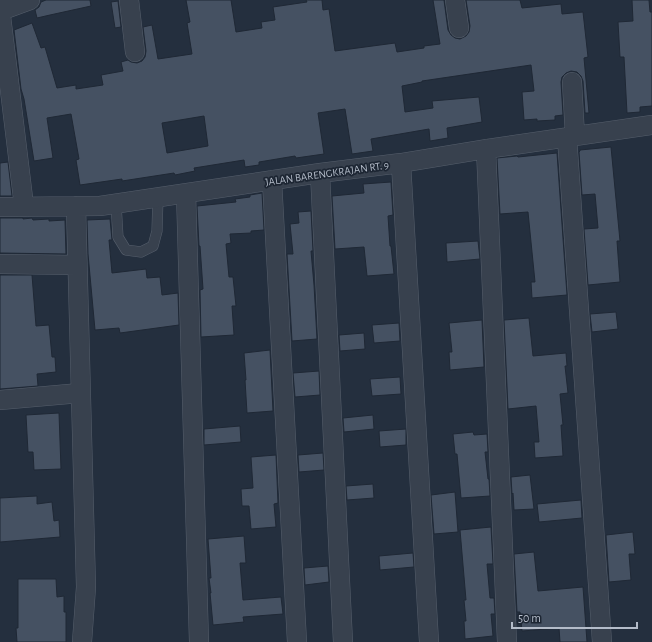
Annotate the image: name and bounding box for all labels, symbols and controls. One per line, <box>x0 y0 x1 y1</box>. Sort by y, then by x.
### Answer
street label: JALAN BARENGKRAJAN RT. 9 <box>264 159 390 188</box>
scale bar <box>512 604 637 630</box>
text: 50 m <box>518 612 541 624</box>

